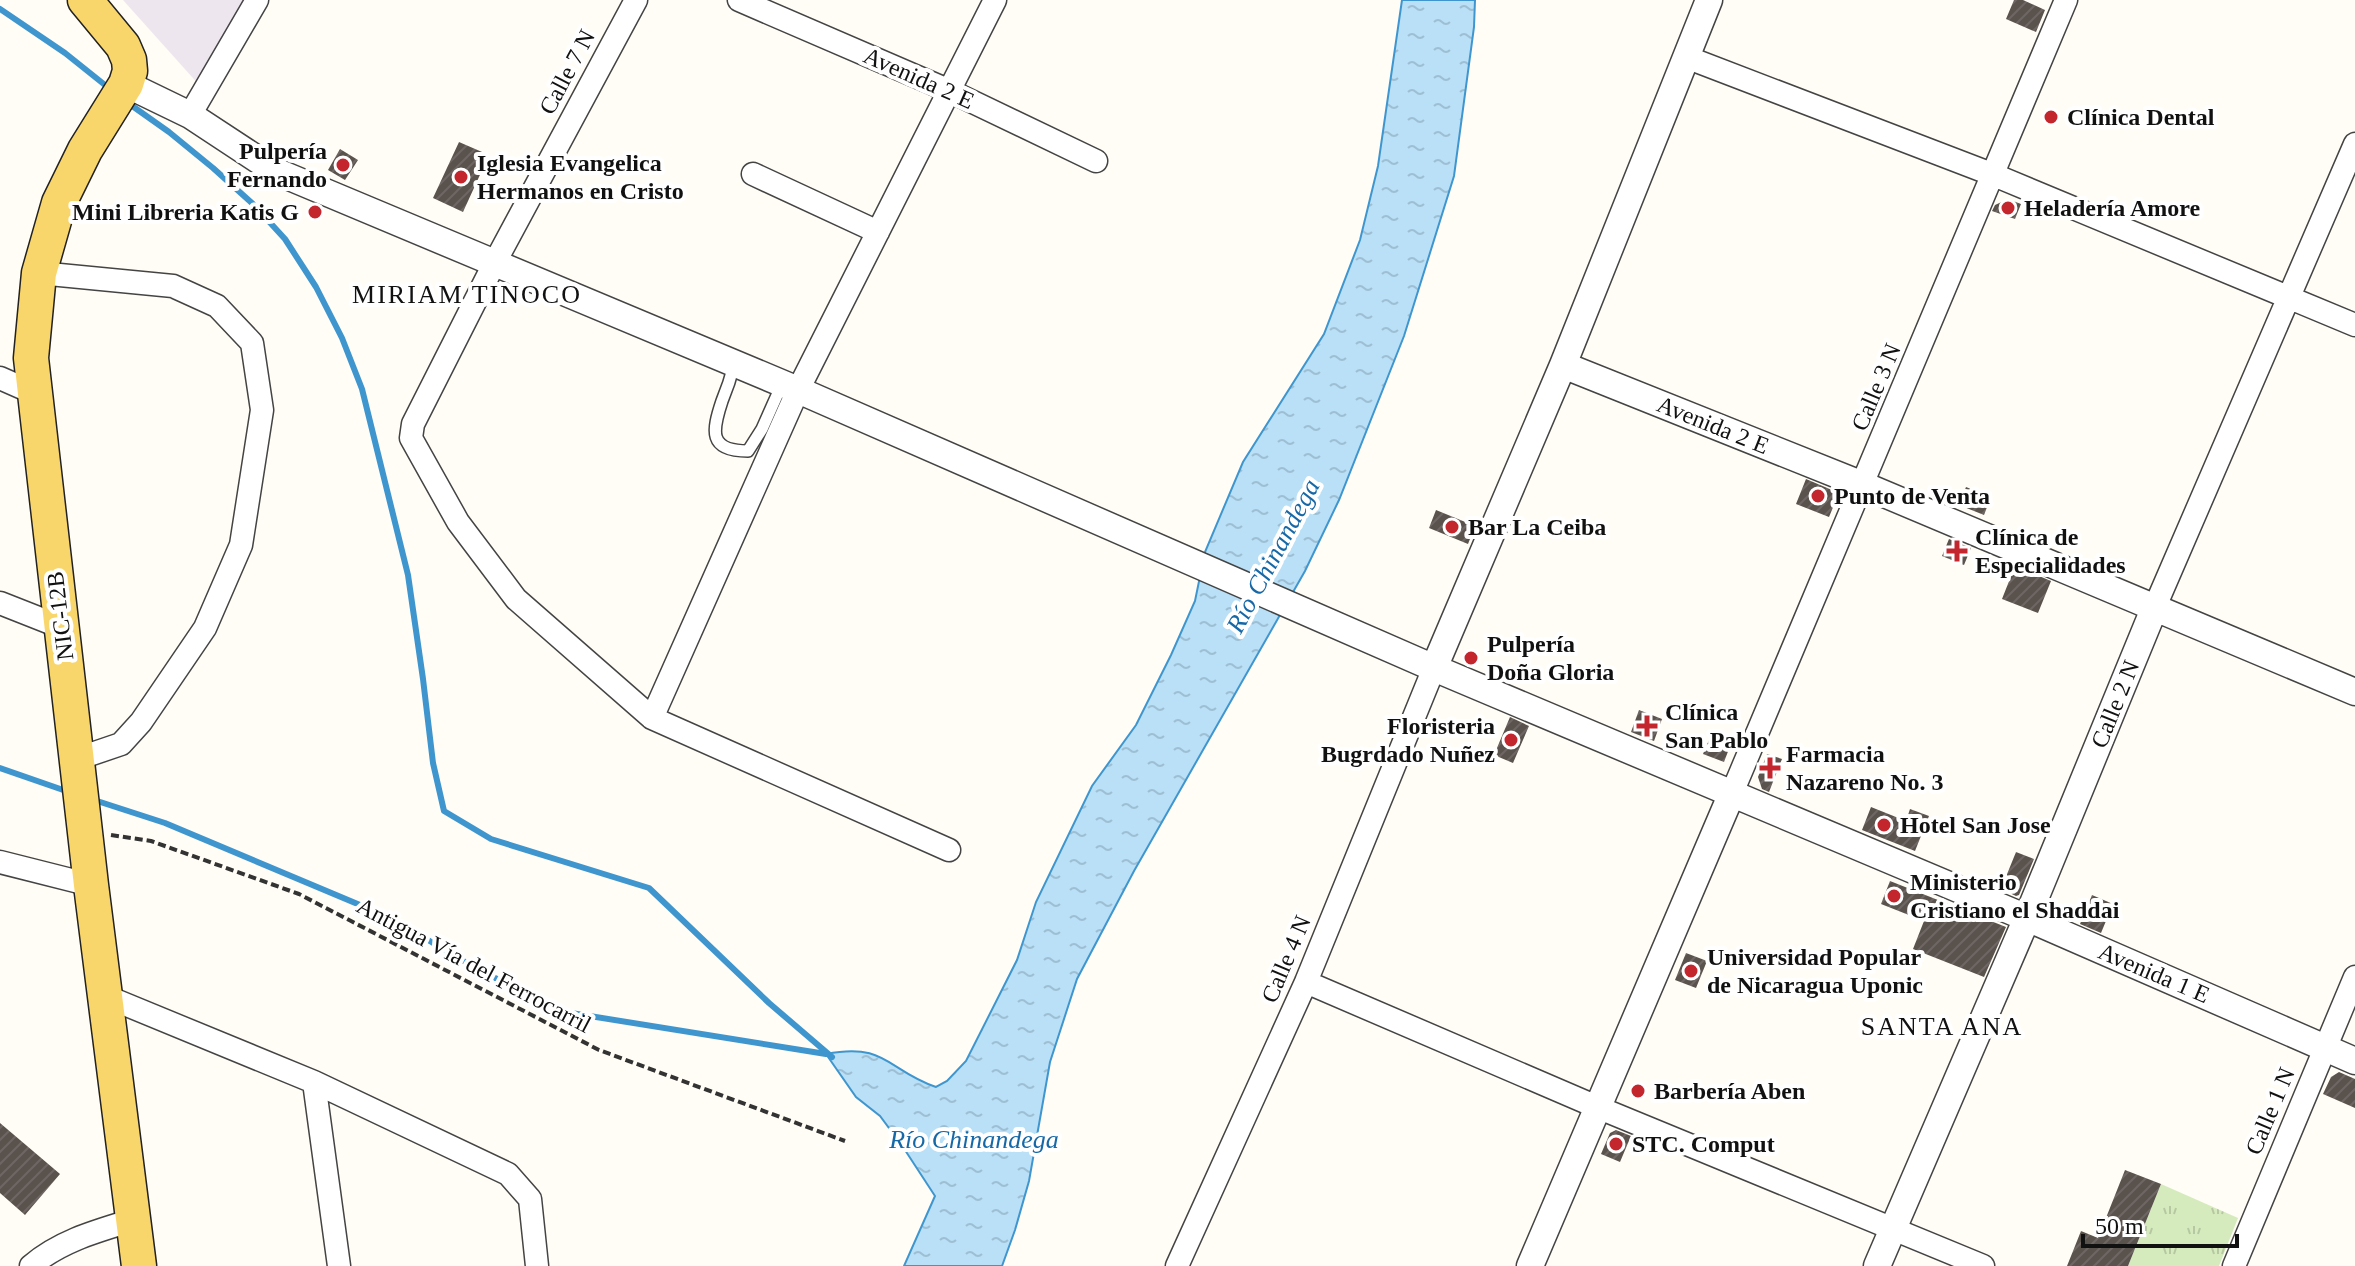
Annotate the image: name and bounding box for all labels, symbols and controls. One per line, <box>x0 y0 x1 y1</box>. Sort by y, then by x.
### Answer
street label: Calle 7 N <box>534 25 600 119</box>
street label: Avenida 2 E <box>860 42 978 114</box>
place label: Clínica Dental <box>2067 104 2215 130</box>
marker: Clínica Dental <box>2042 108 2060 126</box>
place label: Pulpería Fernando <box>227 138 327 192</box>
place label: Iglesia Evangelica Hermanos en Cristo <box>477 150 684 204</box>
marker: Pulpería Fernando <box>334 156 352 174</box>
marker: Iglesia Evangelica Hermanos en Cristo <box>452 168 470 186</box>
place label: Heladería Amore <box>2024 195 2201 221</box>
place label: Mini Libreria Katis G <box>72 199 299 225</box>
marker: Heladería Amore <box>1999 199 2017 217</box>
marker: Mini Libreria Katis G <box>306 203 324 221</box>
district label: MIRIAM TINOCO <box>352 280 582 309</box>
street label: Calle 3 N <box>1846 340 1906 434</box>
street label: Avenida 2 E <box>1653 391 1773 459</box>
water label: Río Chinandega <box>1220 474 1326 639</box>
place label: Punto de Venta <box>1834 483 1990 509</box>
marker: Punto de Venta <box>1809 487 1827 505</box>
place label: Bar La Ceiba <box>1468 514 1606 540</box>
marker: Bar La Ceiba <box>1443 518 1461 536</box>
place label: Clínica de Especialidades <box>1975 524 2126 578</box>
marker: Clínica de Especialidades <box>1946 540 1968 562</box>
street label: NIC-12B <box>42 570 78 662</box>
place label: Pulpería Doña Gloria <box>1487 631 1614 685</box>
marker: Pulpería Doña Gloria <box>1462 649 1480 667</box>
street label: Calle 2 N <box>2086 656 2144 752</box>
place label: Clínica San Pablo <box>1665 699 1768 753</box>
place label: Floristeria Bugrdado Nuñez <box>1321 713 1495 767</box>
marker: Clínica San Pablo <box>1636 715 1658 737</box>
marker: Floristeria Bugrdado Nuñez <box>1502 731 1520 749</box>
place label: Farmacia Nazareno No. 3 <box>1786 741 1944 795</box>
marker: Farmacia Nazareno No. 3 <box>1761 759 1779 777</box>
place label: Hotel San Jose <box>1900 812 2051 838</box>
marker: Hotel San Jose <box>1875 816 1893 834</box>
place label: Ministerio Cristiano el Shaddai <box>1910 869 2120 923</box>
marker: Ministerio Cristiano el Shaddai <box>1885 887 1903 905</box>
street label: Antigua Vía del Ferrocarril <box>352 892 596 1038</box>
street label: Calle 4 N <box>1256 912 1316 1006</box>
street label: Avenida 1 E <box>2095 938 2213 1008</box>
place label: Universidad Popular de Nicaragua Uponic <box>1707 944 1923 998</box>
marker: Universidad Popular de Nicaragua Uponic <box>1682 962 1700 980</box>
district label: SANTA ANA <box>1861 1012 2023 1041</box>
street label: Calle 1 N <box>2240 1064 2300 1158</box>
place label: Barbería Aben <box>1654 1078 1805 1104</box>
marker: Barbería Aben <box>1629 1082 1647 1100</box>
water label: Río Chinandega <box>888 1125 1059 1154</box>
place label: STC. Comput <box>1632 1131 1775 1157</box>
marker: STC. Comput <box>1607 1135 1625 1153</box>
scale bar <box>2083 1198 2237 1248</box>
text: 50 m <box>2095 1213 2144 1239</box>

